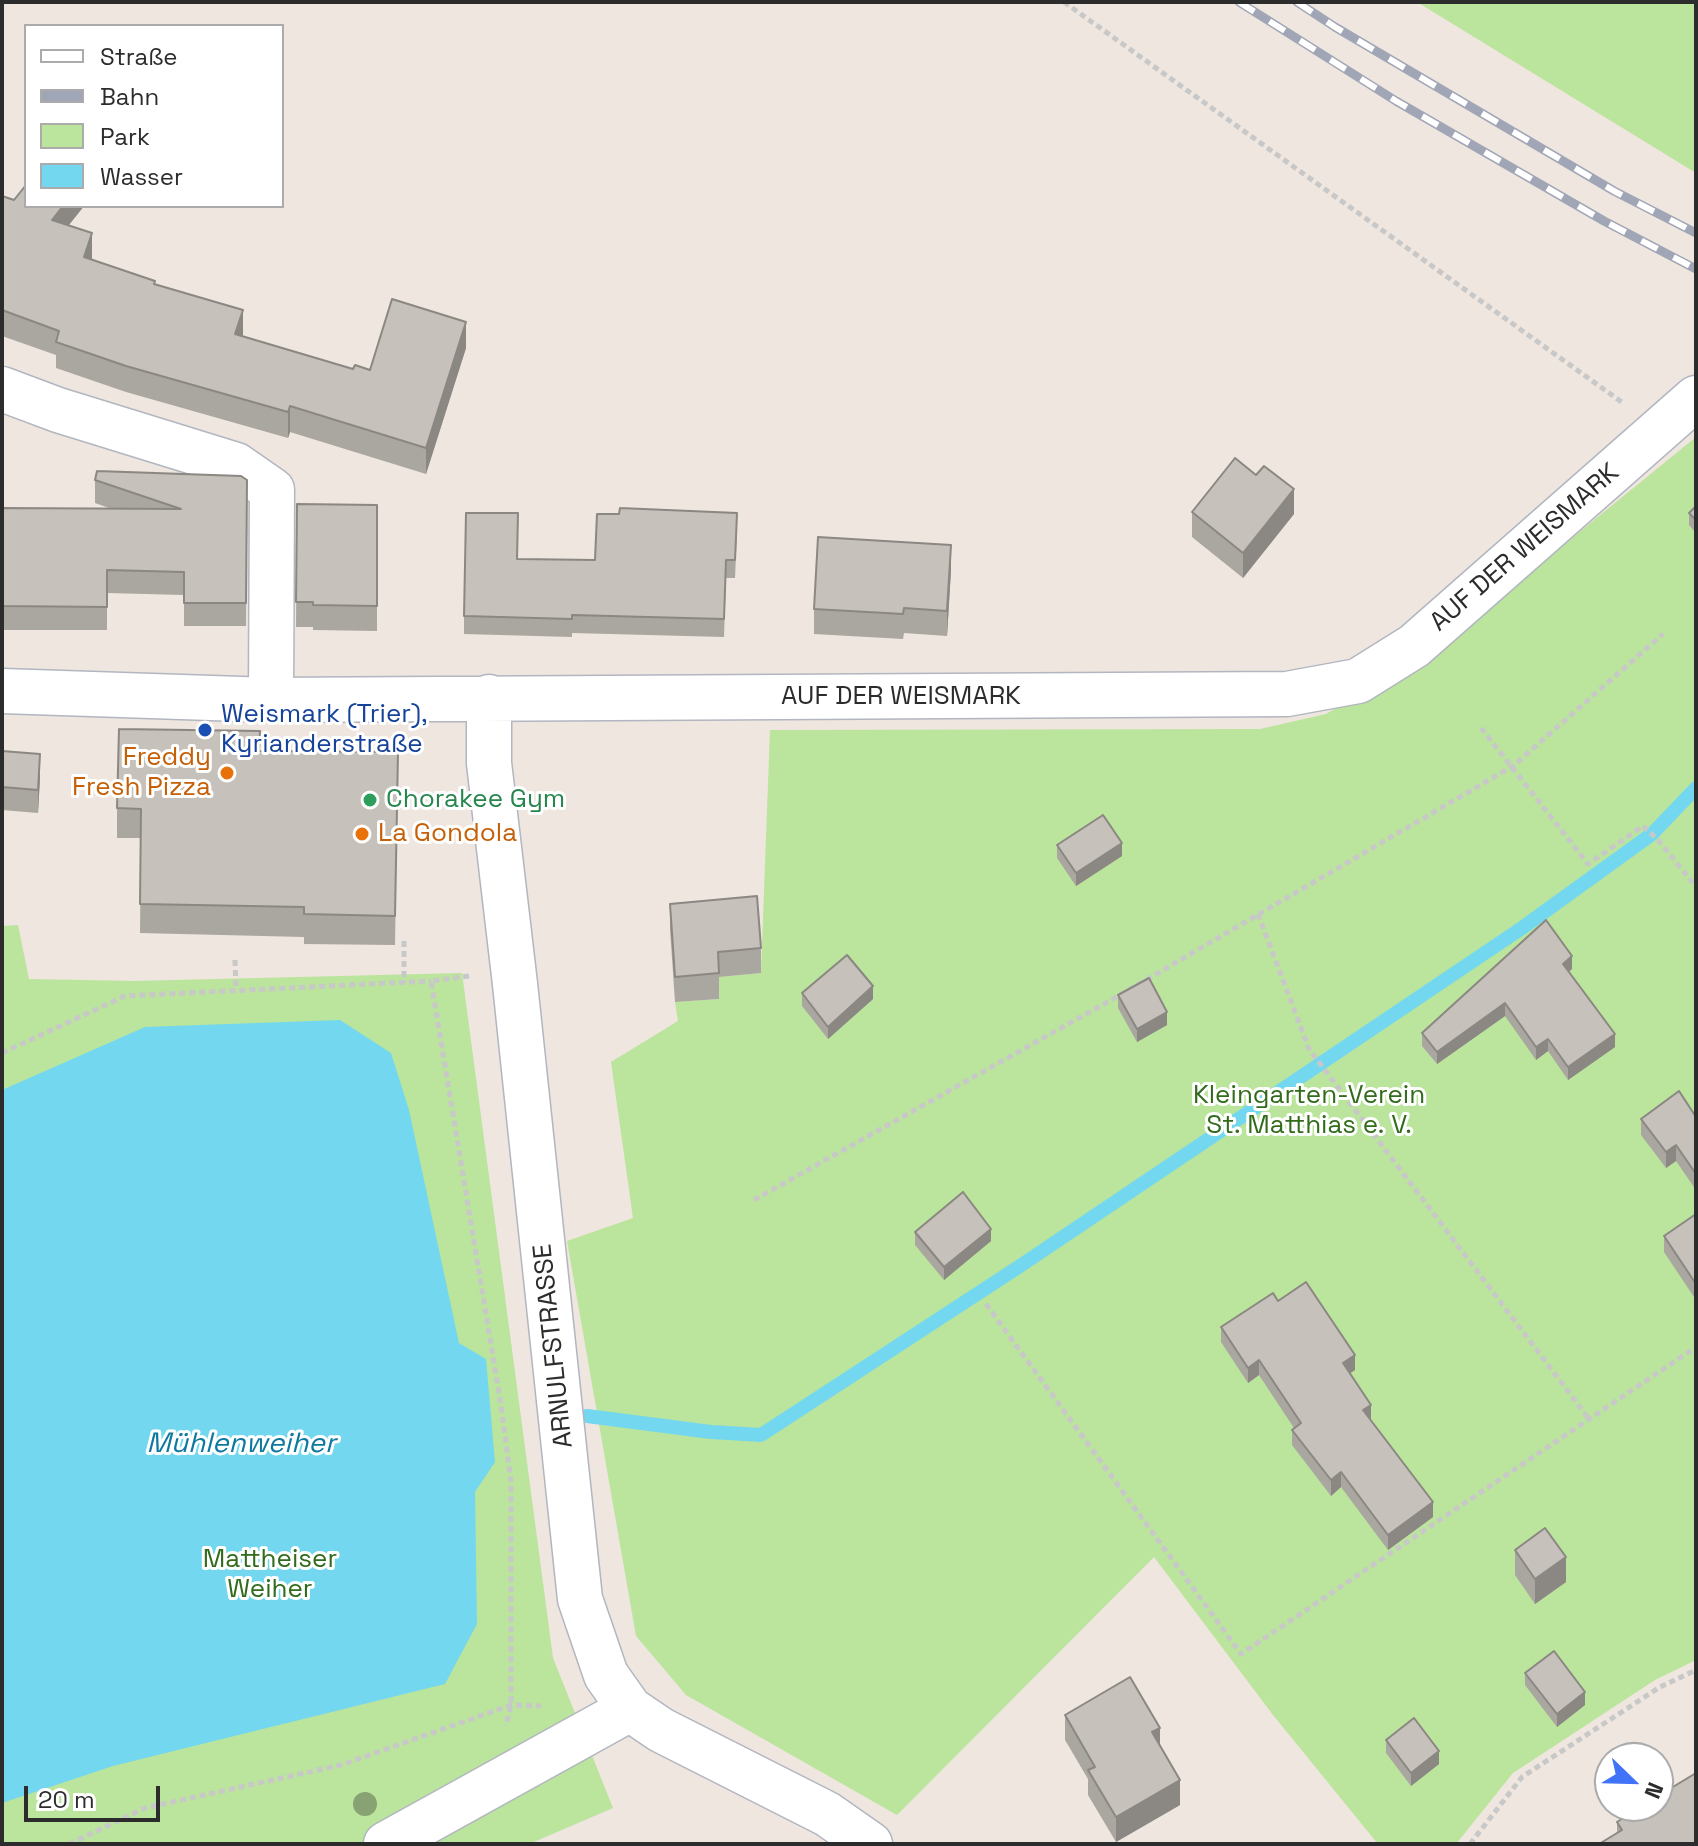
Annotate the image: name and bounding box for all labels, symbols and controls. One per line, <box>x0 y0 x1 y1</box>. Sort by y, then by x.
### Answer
legend <box>24 24 284 208</box>
text: Straße <box>100 41 177 72</box>
text: Bahn <box>100 81 159 112</box>
text: Park <box>100 121 150 152</box>
text: Wasser <box>100 161 183 192</box>
street label: AUF DER WEISMARK <box>1424 458 1626 638</box>
street label: AUF DER WEISMARK <box>781 681 1021 713</box>
place label: Weismark (Trier), Kyrianderstraße <box>221 699 428 760</box>
marker: Weismark (Trier), Kyrianderstraße <box>196 721 214 739</box>
place label: Freddy Fresh Pizza <box>72 742 211 804</box>
marker: Freddy Fresh Pizza <box>218 764 236 782</box>
place label: Chorakee Gym <box>386 784 565 816</box>
marker: Chorakee Gym <box>361 791 379 809</box>
place label: La Gondola <box>378 818 517 850</box>
marker: La Gondola <box>353 825 371 843</box>
park label: Kleingarten-Verein St. Matthias e. V. <box>1193 1080 1425 1142</box>
street label: ARNULFSTRASSE <box>528 1242 580 1450</box>
water label: Mühlenweiher <box>147 1427 335 1461</box>
park label: Mattheiser Weiher <box>203 1544 337 1606</box>
north arrow <box>1594 1742 1674 1822</box>
scale bar <box>28 1770 164 1820</box>
text: N <box>1638 1778 1670 1803</box>
text: 20 m <box>38 1784 95 1815</box>

